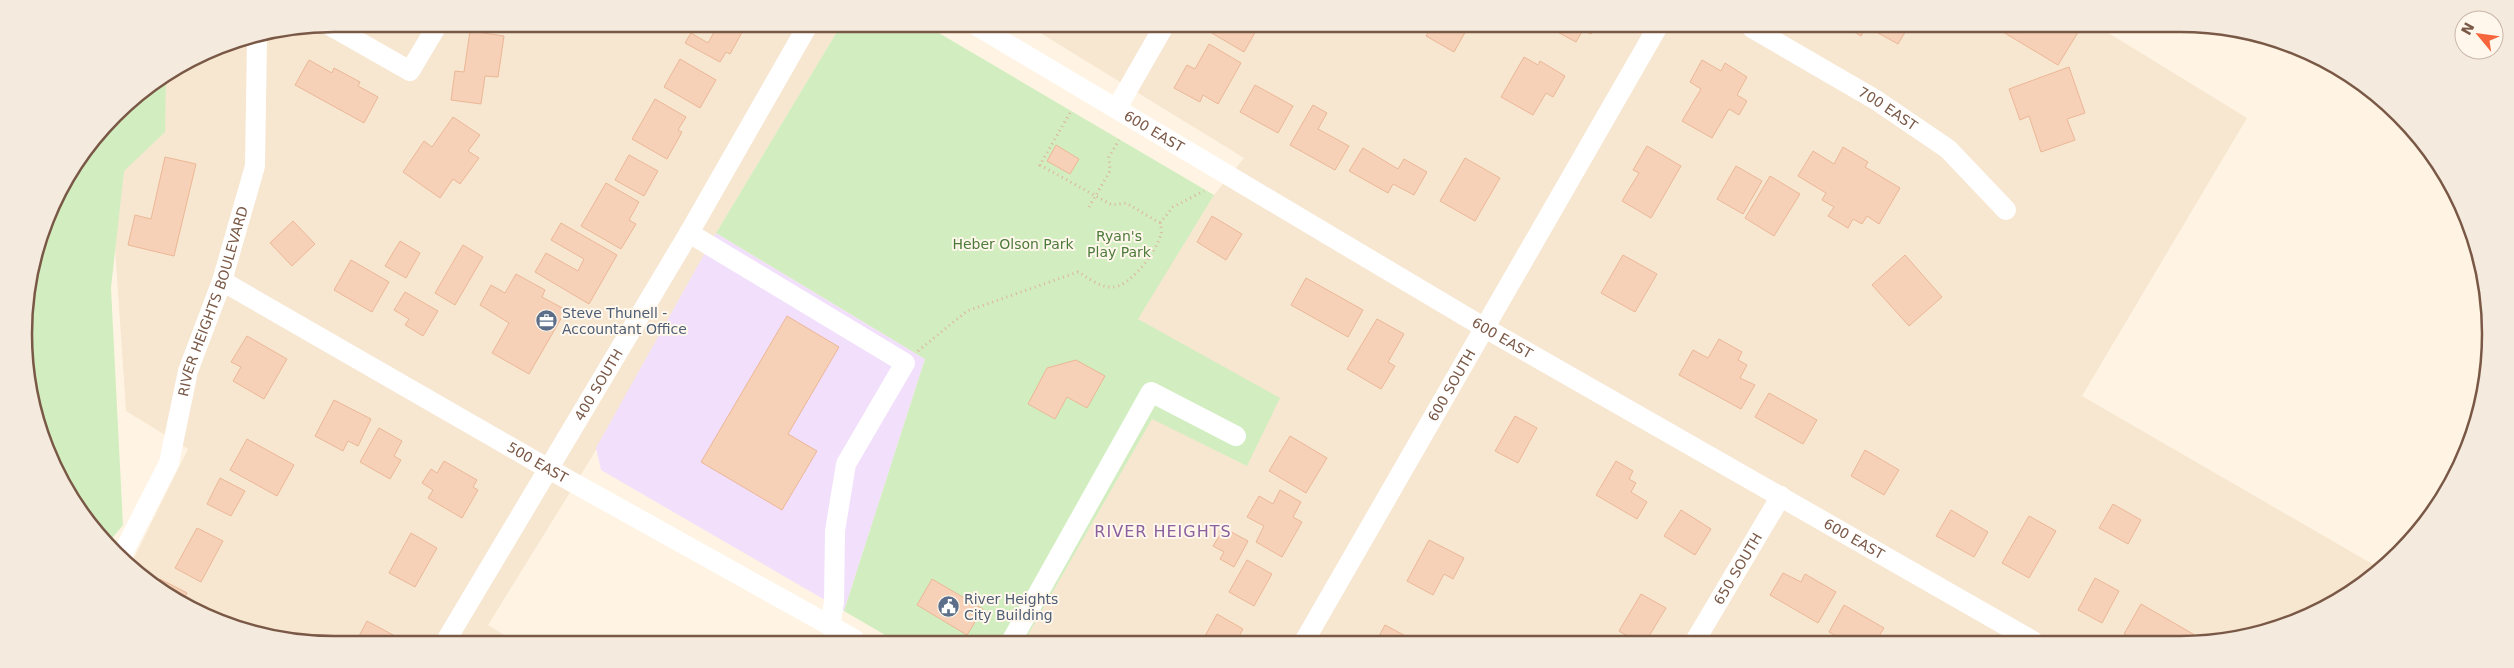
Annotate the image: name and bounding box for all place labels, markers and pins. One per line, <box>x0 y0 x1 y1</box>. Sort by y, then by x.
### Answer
place label: Steve Thunell - Accountant Office <box>562 305 687 337</box>
office icon: Steve Thunell - Accountant Office <box>534 309 558 333</box>
place label: River Heights City Building <box>964 591 1058 623</box>
public building icon: River Heights City Building <box>936 595 960 619</box>

